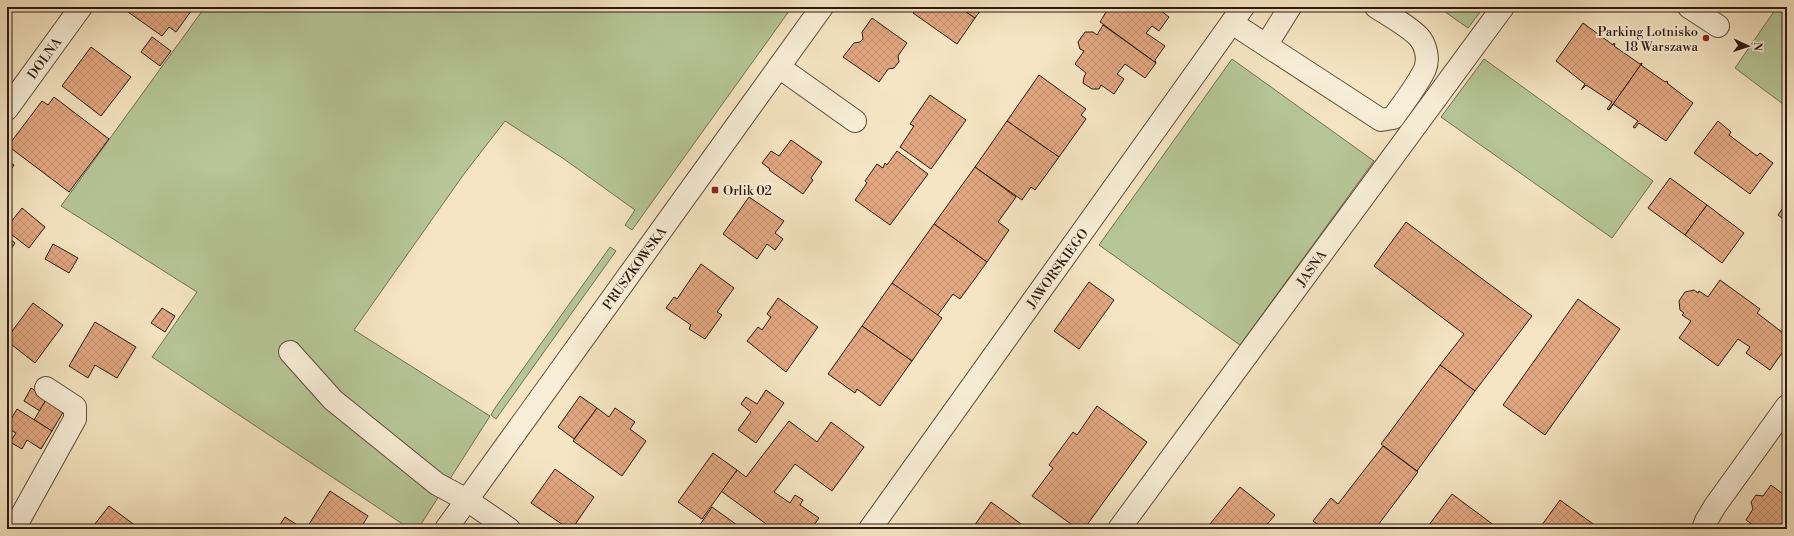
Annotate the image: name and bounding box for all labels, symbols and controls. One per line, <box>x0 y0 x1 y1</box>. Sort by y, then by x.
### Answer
place label: Parking Lotnisko 18 Warszawa <box>1597 24 1698 55</box>
north arrow <box>1728 26 1768 66</box>
marker: Parking Lotnisko 18 Warszawa <box>1701 33 1711 43</box>
street label: DOLNA <box>24 34 66 82</box>
text: N <box>1750 42 1764 51</box>
place label: Orlik 02 <box>723 183 772 199</box>
marker: Orlik 02 <box>710 185 720 195</box>
street label: PRUSZKOWSKA <box>599 223 671 313</box>
street label: JAWORSKIEGO <box>1023 226 1092 312</box>
street label: JASNA <box>1293 247 1331 290</box>

